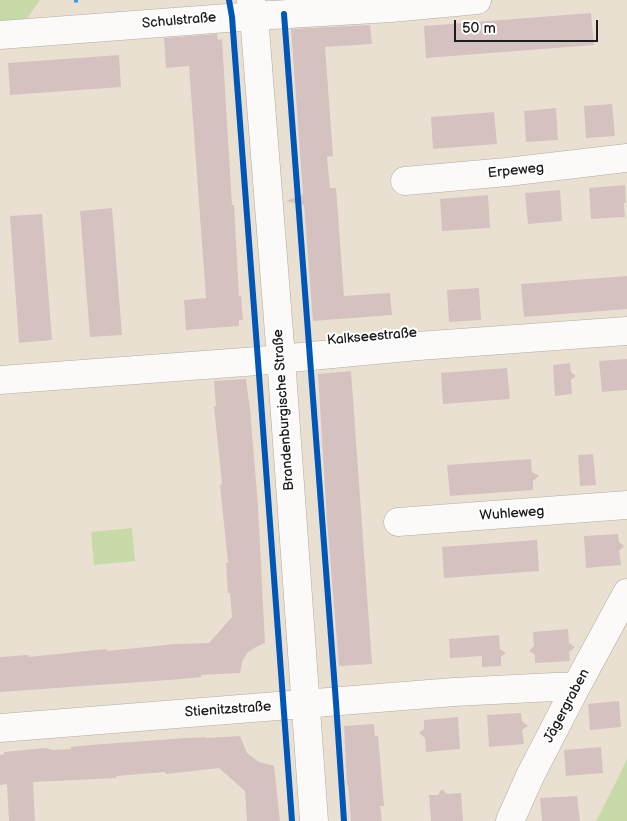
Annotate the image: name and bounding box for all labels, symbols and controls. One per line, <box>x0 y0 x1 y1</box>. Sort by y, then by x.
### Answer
street label: Schulstraße <box>141 9 217 33</box>
scale bar <box>457 10 601 42</box>
text: 50 m <box>462 19 496 38</box>
street label: Erpeweg <box>487 160 545 182</box>
street label: Kalkseestraße <box>326 325 418 349</box>
street label: Brandenburgische Straße <box>270 329 298 491</box>
street label: Wuhleweg <box>479 503 545 525</box>
street label: Jägergraben <box>541 666 593 746</box>
street label: Stienitzstraße <box>184 699 272 721</box>

